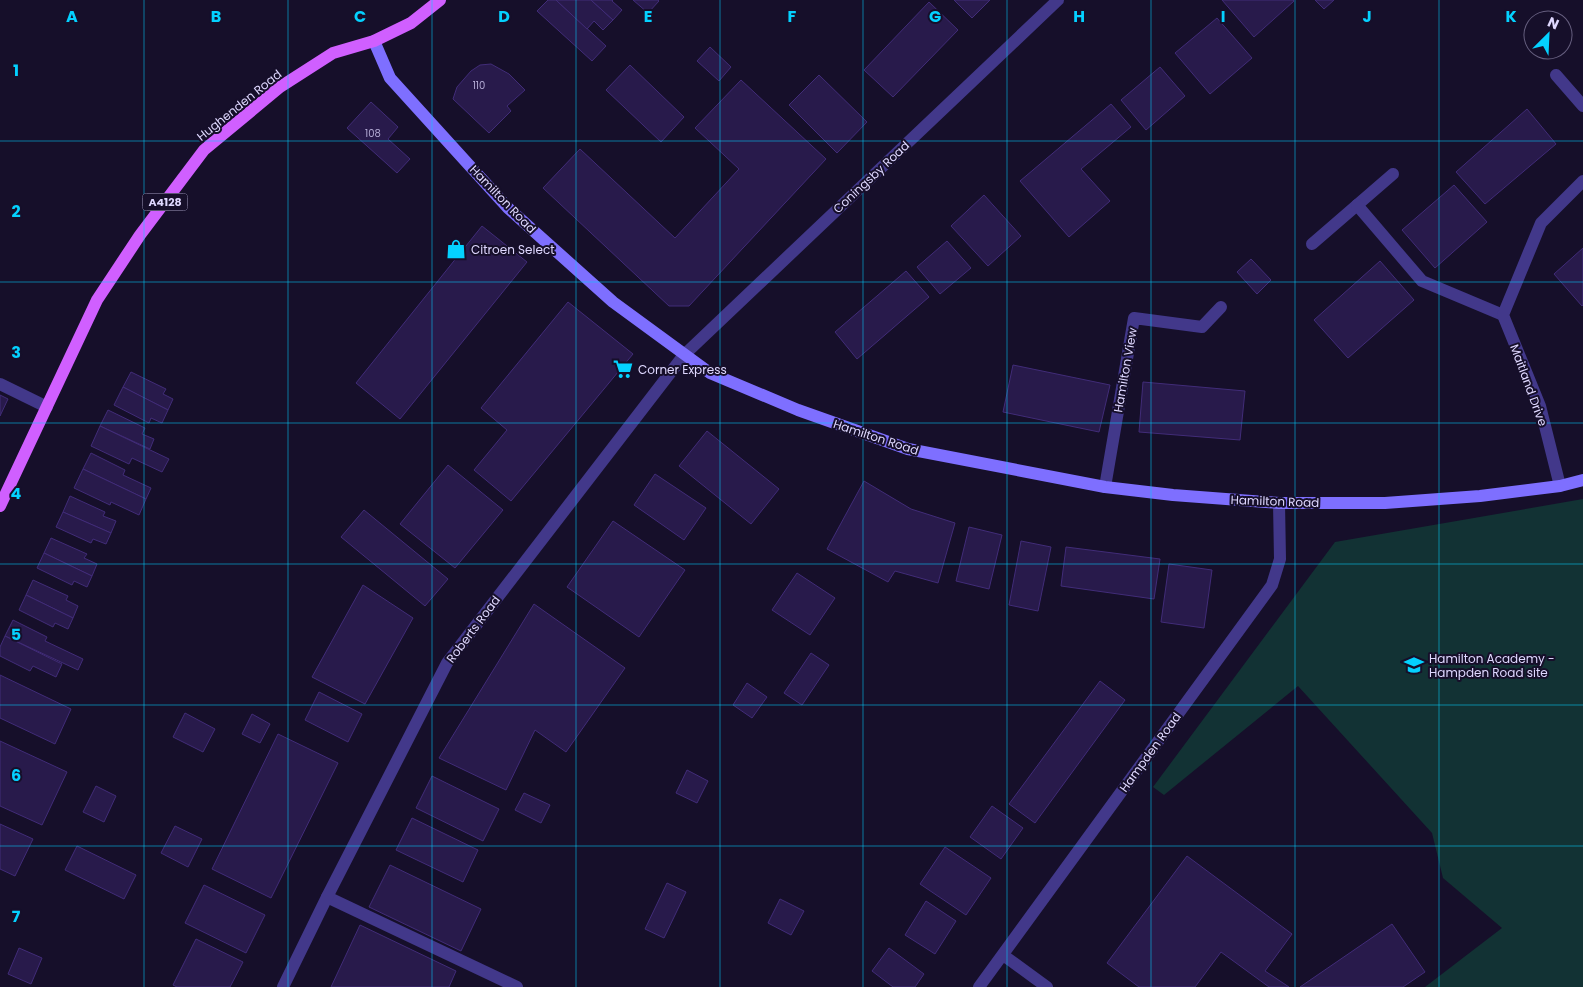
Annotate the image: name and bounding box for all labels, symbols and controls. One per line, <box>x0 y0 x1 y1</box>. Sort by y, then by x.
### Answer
text: A <box>66 5 78 28</box>
text: B <box>211 5 221 28</box>
text: C <box>354 5 366 28</box>
text: D <box>498 5 510 28</box>
text: E <box>644 5 652 28</box>
text: F <box>788 5 797 28</box>
text: G <box>929 5 941 28</box>
text: H <box>1073 5 1085 28</box>
text: I <box>1221 5 1225 28</box>
text: J <box>1362 5 1372 28</box>
text: K <box>1505 5 1517 28</box>
north arrow <box>1523 10 1573 60</box>
text: N <box>1544 12 1562 34</box>
text: 1 <box>13 59 19 82</box>
street label: Hughenden Road <box>193 65 285 145</box>
house number: 110 <box>473 78 485 93</box>
house number: 108 <box>365 126 381 141</box>
street label: Coningsby Road <box>829 137 913 217</box>
street label: Hamilton Road <box>466 161 540 237</box>
road number: A4128 <box>142 193 188 210</box>
text: 2 <box>11 200 21 223</box>
shop icon: Citroen Select <box>445 238 467 260</box>
place label: Citroen Select <box>471 241 555 258</box>
street label: Hamilton View <box>1109 326 1141 414</box>
text: 3 <box>11 341 21 364</box>
street label: Maitland Drive <box>1506 342 1552 428</box>
supermarket icon: Corner Express <box>612 358 634 380</box>
place label: Corner Express <box>638 361 727 378</box>
street label: Hamilton Road <box>831 415 921 459</box>
text: 4 <box>11 482 22 505</box>
street label: Hamilton Road <box>1230 491 1320 511</box>
street label: Roberts Road <box>442 592 504 666</box>
text: 5 <box>11 623 21 646</box>
place label: Hamilton Academy - Hampden Road site <box>1429 650 1555 681</box>
school or university icon: Hamilton Academy - Hampden Road site <box>1403 654 1425 676</box>
street label: Hampden Road <box>1115 709 1185 795</box>
text: 6 <box>11 764 21 787</box>
text: 7 <box>12 905 21 928</box>

